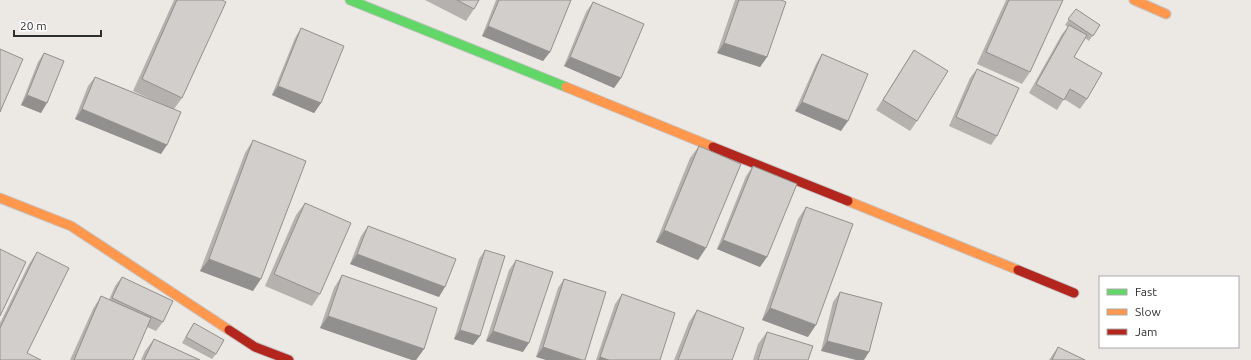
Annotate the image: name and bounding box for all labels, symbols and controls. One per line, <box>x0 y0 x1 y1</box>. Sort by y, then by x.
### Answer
scale bar <box>14 12 101 38</box>
text: 20 m <box>20 19 47 32</box>
legend <box>1099 276 1239 348</box>
text: Fast <box>1135 285 1157 298</box>
text: Slow <box>1135 305 1161 318</box>
text: Jam <box>1135 325 1157 338</box>

